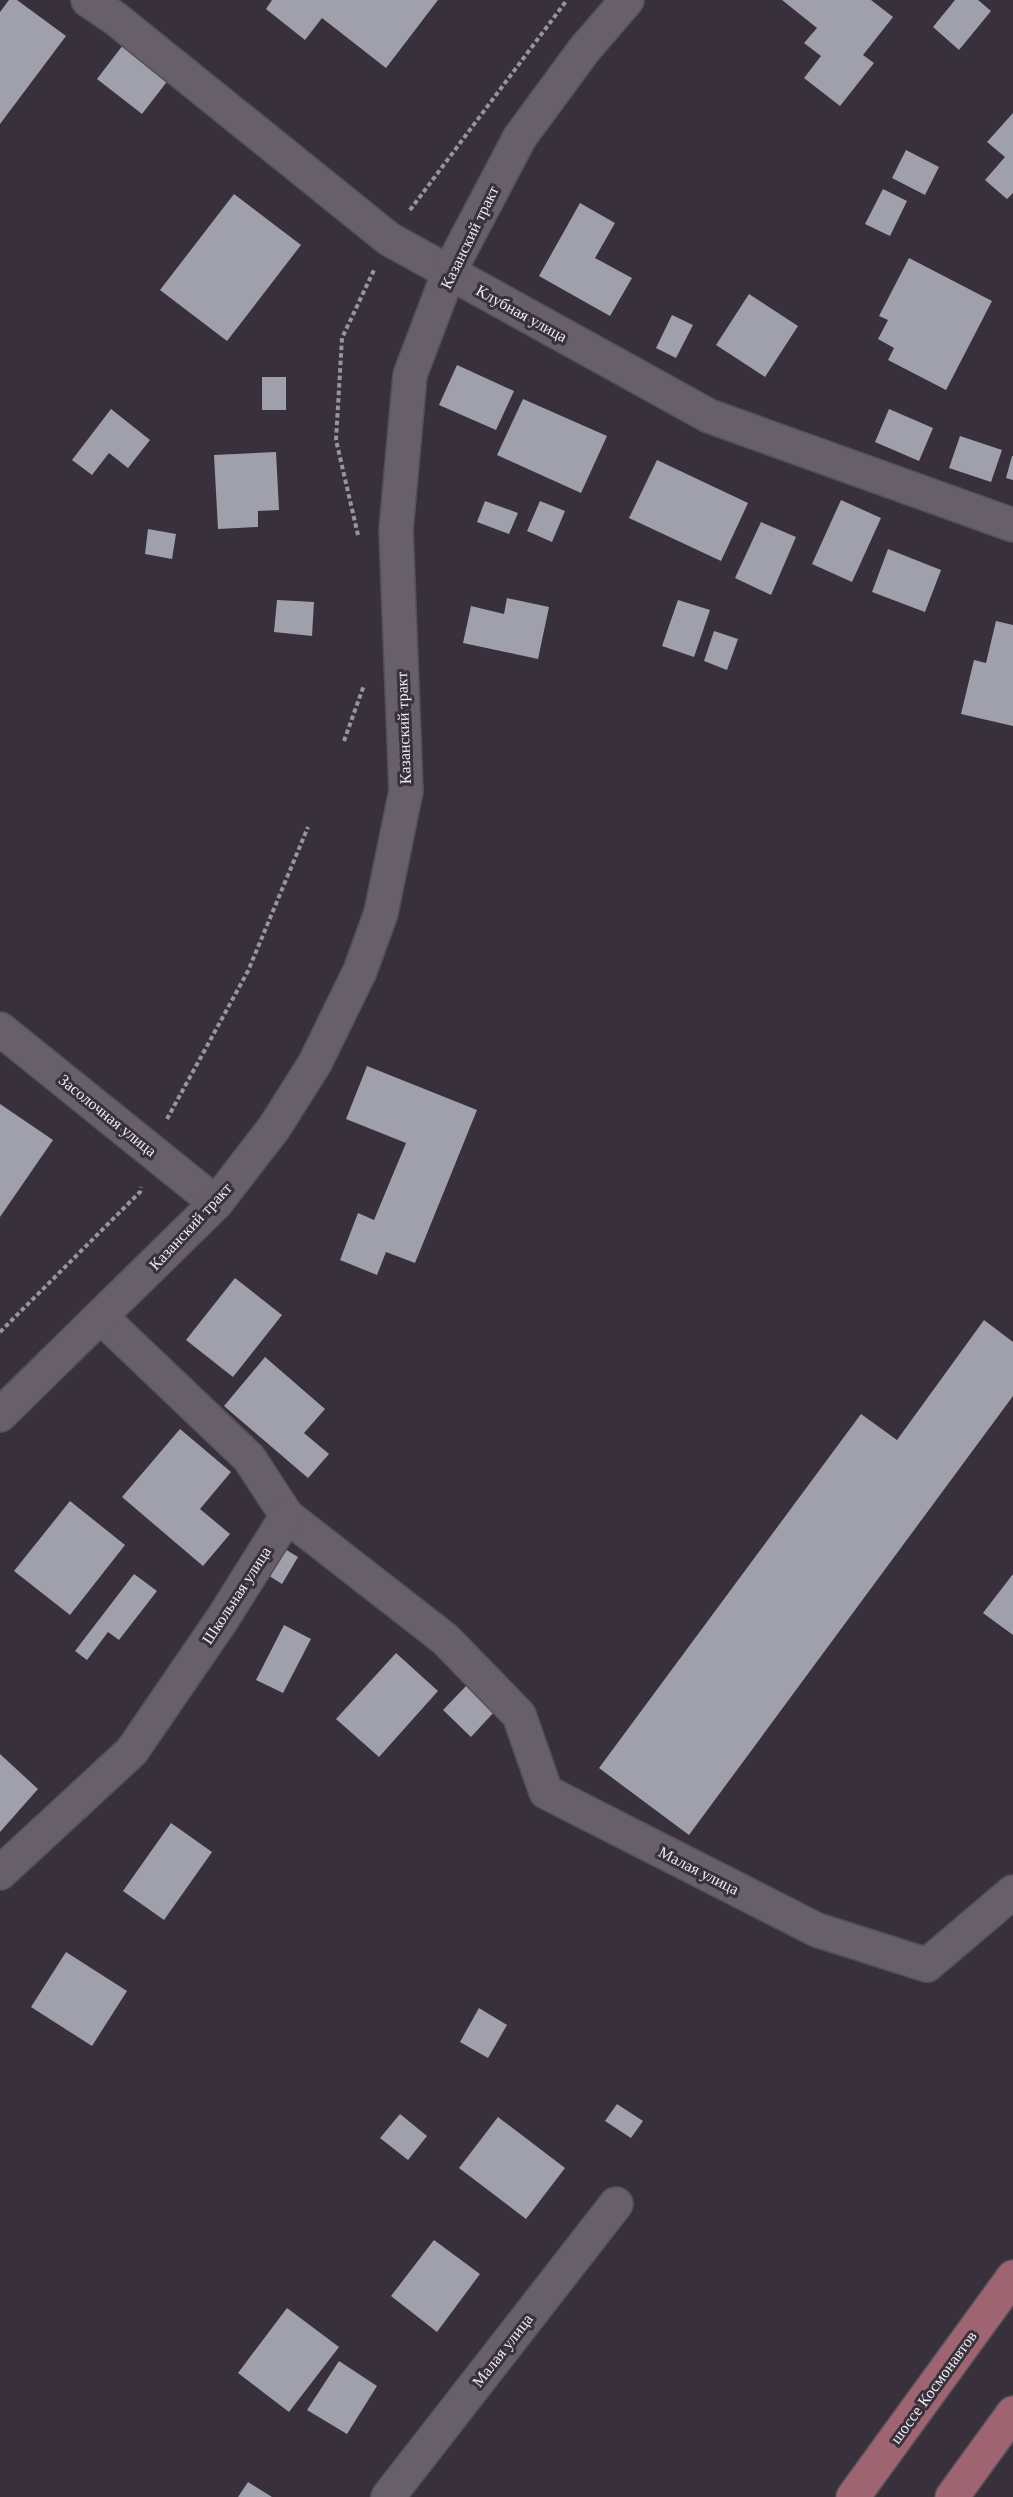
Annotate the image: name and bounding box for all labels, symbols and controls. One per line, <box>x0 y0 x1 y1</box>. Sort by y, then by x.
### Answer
street label: Казанский тракт <box>437 183 503 292</box>
street label: Клубная улица <box>473 281 570 346</box>
street label: Казанский тракт <box>393 671 415 784</box>
street label: Засолочная улица <box>55 1071 160 1161</box>
street label: Казанский тракт <box>146 1179 236 1274</box>
street label: Школьная улица <box>199 1543 275 1648</box>
street label: Малая улица <box>656 1843 742 1899</box>
street label: Малая улица <box>469 2311 537 2391</box>
street label: шоссе Космонавтов <box>887 2327 980 2447</box>

